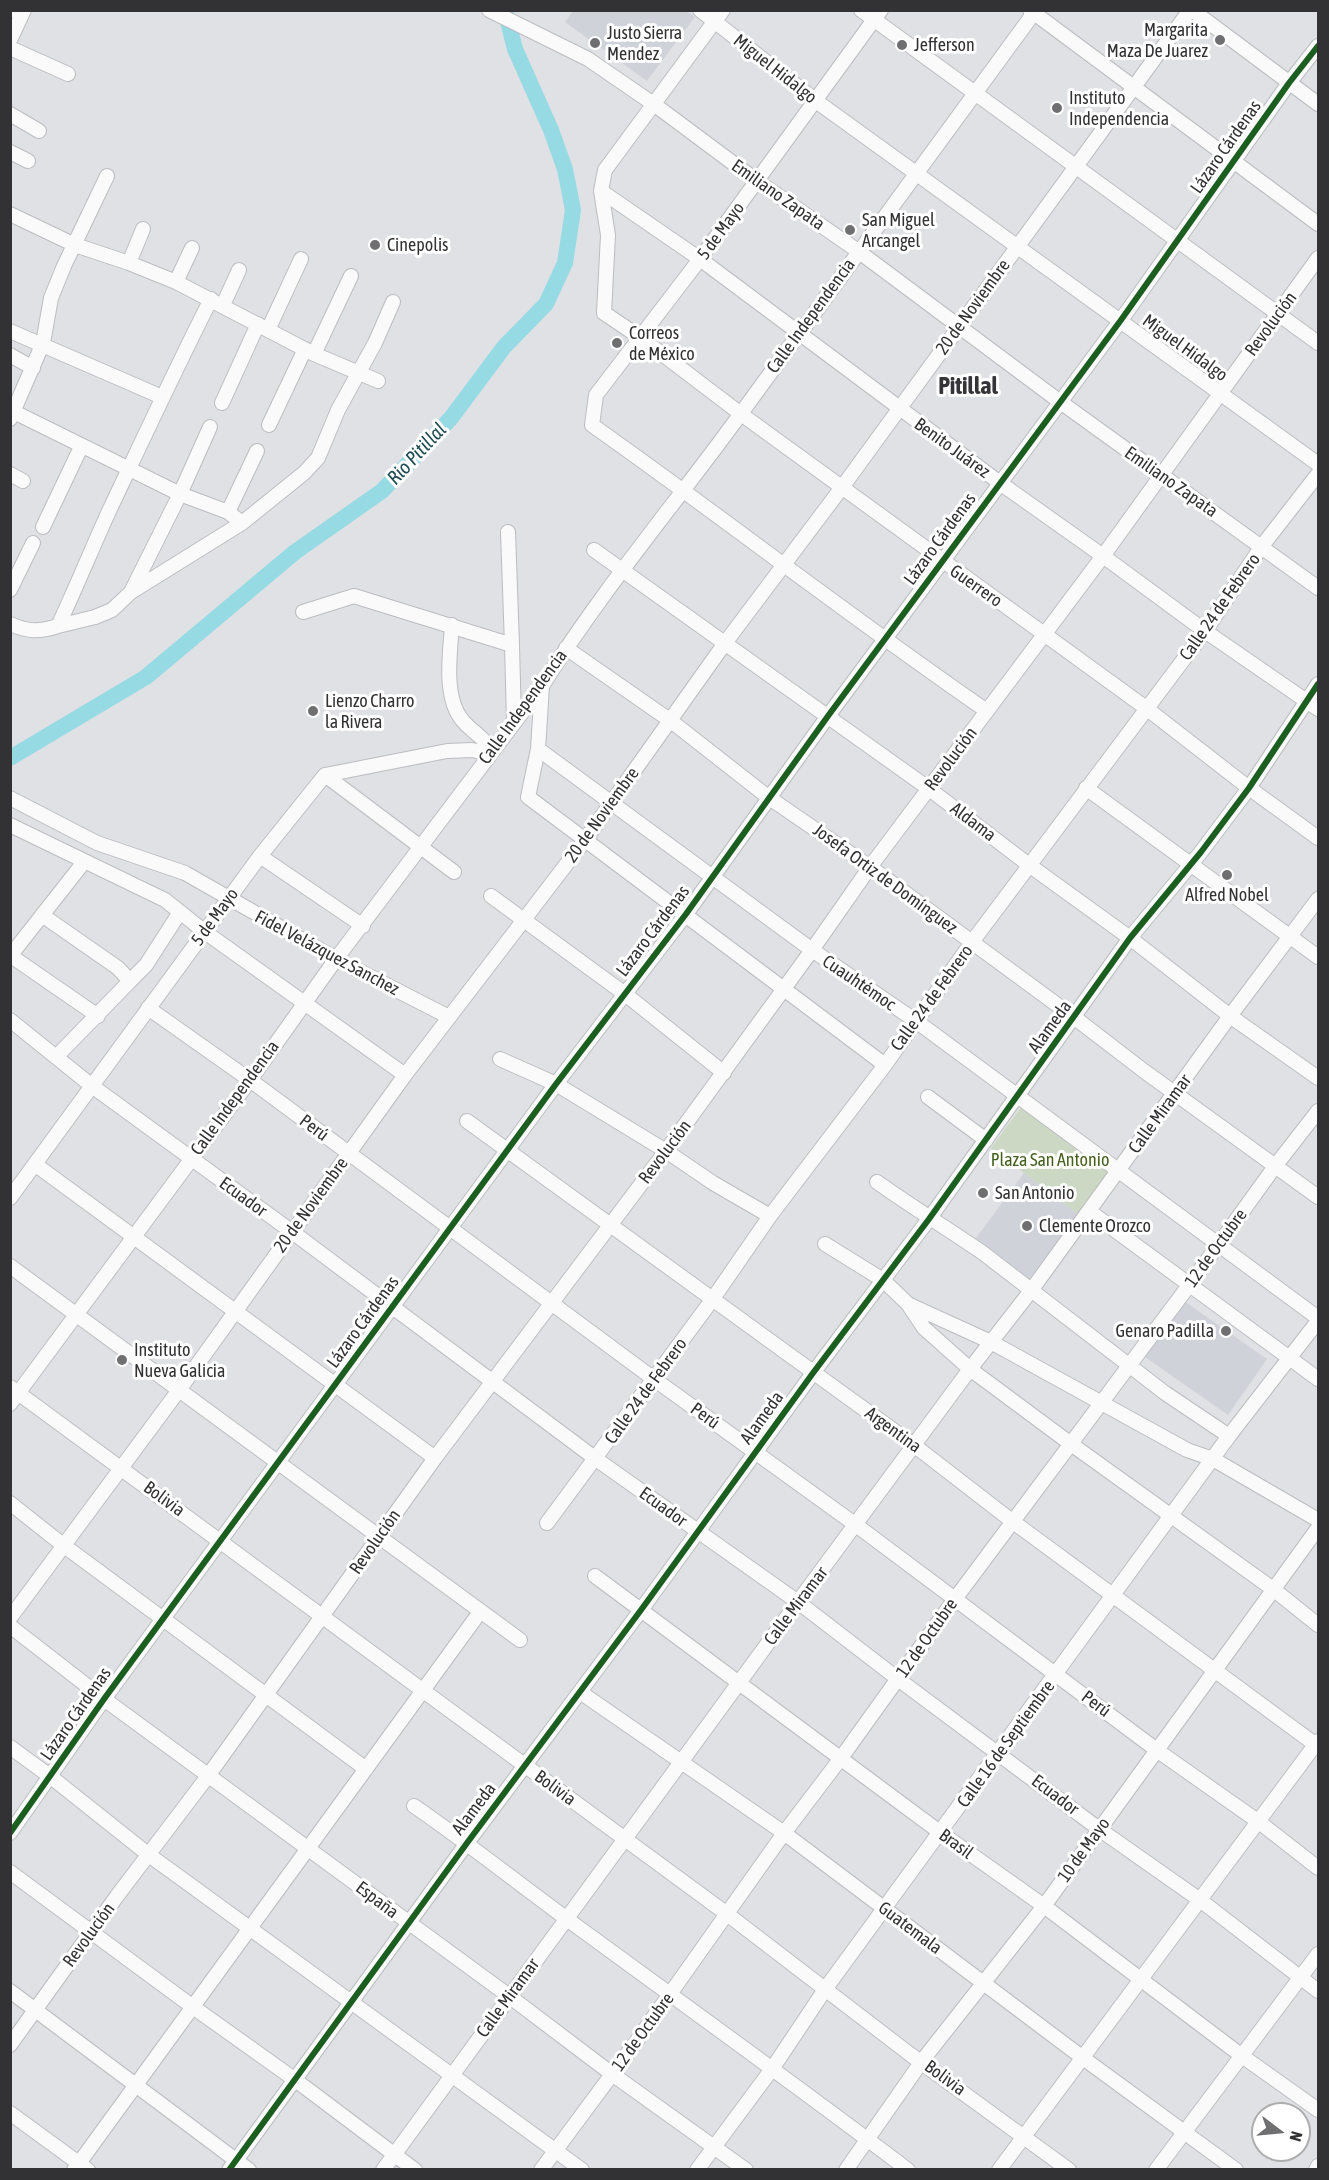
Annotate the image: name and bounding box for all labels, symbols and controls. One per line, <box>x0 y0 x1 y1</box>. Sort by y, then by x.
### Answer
place label: Margarita Maza De Juarez <box>1107 19 1208 62</box>
place label: Justo Sierra Mendez <box>607 22 682 64</box>
street label: Miguel Hidalgo <box>729 30 821 108</box>
marker: Margarita Maza De Juarez <box>1213 33 1227 47</box>
place label: Jefferson <box>914 34 975 56</box>
marker: Justo Sierra Mendez <box>588 36 602 50</box>
marker: Jefferson <box>895 38 909 52</box>
place label: Instituto Independencia <box>1069 87 1169 130</box>
street label: Lázaro Cárdenas <box>1186 96 1266 198</box>
marker: Instituto Independencia <box>1050 101 1064 115</box>
street label: Emiliano Zapata <box>727 155 829 235</box>
street label: 5 de Mayo <box>693 198 749 264</box>
place label: San Miguel Arcangel <box>862 209 935 252</box>
marker: San Miguel Arcangel <box>843 223 857 237</box>
place label: Cinepolis <box>387 234 448 256</box>
marker: Cinepolis <box>368 238 382 252</box>
street label: Calle Independencia <box>762 254 860 378</box>
street label: 20 de Noviembre <box>931 255 1015 359</box>
street label: Revolución <box>1240 288 1302 360</box>
street label: Miguel Hidalgo <box>1138 310 1232 386</box>
place label: Correos de México <box>629 322 695 364</box>
marker: Correos de México <box>610 336 624 350</box>
district label: Pitillal <box>938 372 998 400</box>
street label: Benito Juárez <box>910 413 994 483</box>
water label: Rio Pitillal <box>382 418 452 490</box>
street label: Emiliano Zapata <box>1120 442 1222 522</box>
street label: Lázaro Cárdenas <box>899 489 981 589</box>
street label: Calle 24 de Febrero <box>1175 549 1265 665</box>
street label: Guerrero <box>946 560 1006 612</box>
street label: Calle Independencia <box>474 645 572 769</box>
place label: Lienzo Charro la Rivera <box>325 690 415 732</box>
marker: Lienzo Charro la Rivera <box>306 704 320 718</box>
street label: Revolución <box>920 723 982 795</box>
street label: 20 de Noviembre <box>560 763 644 867</box>
street label: Aldama <box>946 798 1000 846</box>
street label: Josefa Ortiz de Domínguez <box>809 819 961 939</box>
marker: Alfred Nobel <box>1220 868 1234 882</box>
street label: Lázaro Cárdenas <box>612 881 694 981</box>
street label: 5 de Mayo <box>187 884 243 950</box>
place label: Alfred Nobel <box>1185 884 1269 906</box>
street label: Fidel Velázquez Sanchez <box>251 906 403 1000</box>
street label: Calle 24 de Febrero <box>886 941 978 1055</box>
street label: Cuauhtémoc <box>818 951 900 1015</box>
street label: Alameda <box>1024 996 1076 1058</box>
street label: Calle Independencia <box>186 1036 284 1160</box>
street label: Calle Miramar <box>1124 1070 1196 1158</box>
street label: Perú <box>295 1110 333 1146</box>
street label: Revolución <box>634 1116 696 1188</box>
park label: Plaza San Antonio <box>991 1149 1109 1171</box>
street label: 20 de Noviembre <box>269 1153 353 1257</box>
street label: Ecuador <box>215 1172 271 1222</box>
place label: San Antonio <box>995 1182 1074 1204</box>
marker: San Antonio <box>976 1186 990 1200</box>
street label: 12 de Octubre <box>1180 1205 1252 1291</box>
place label: Clemente Orozco <box>1039 1215 1151 1237</box>
marker: Clemente Orozco <box>1020 1219 1034 1233</box>
street label: Lázaro Cárdenas <box>322 1272 404 1372</box>
place label: Genaro Padilla <box>1116 1320 1214 1342</box>
marker: Genaro Padilla <box>1219 1324 1233 1338</box>
street label: Calle 24 de Febrero <box>600 1334 692 1448</box>
place label: Instituto Nueva Galicia <box>134 1339 225 1382</box>
marker: Instituto Nueva Galicia <box>115 1353 129 1367</box>
street label: Alameda <box>736 1387 788 1449</box>
street label: Perú <box>686 1398 724 1434</box>
street label: Argentina <box>861 1402 925 1458</box>
street label: Bolivia <box>139 1477 189 1521</box>
street label: Ecuador <box>635 1482 691 1532</box>
street label: Revolución <box>345 1505 405 1579</box>
street label: Calle Miramar <box>760 1563 832 1649</box>
street label: 12 de Octubre <box>892 1594 962 1682</box>
street label: Lázaro Cárdenas <box>36 1663 116 1765</box>
street label: Calle 16 de Septiembre <box>953 1676 1059 1812</box>
street label: Perú <box>1077 1686 1115 1722</box>
street label: Bolivia <box>530 1766 580 1810</box>
street label: Ecuador <box>1027 1770 1083 1820</box>
street label: Alameda <box>447 1779 501 1839</box>
street label: 10 de Mayo <box>1053 1813 1115 1887</box>
street label: Brasil <box>935 1824 977 1864</box>
street label: España <box>351 1877 403 1923</box>
street label: Guatemala <box>874 1897 946 1959</box>
street label: Revolución <box>58 1899 120 1971</box>
street label: Calle Miramar <box>472 1954 544 2042</box>
street label: 12 de Octubre <box>607 1989 679 2075</box>
street label: Bolivia <box>920 2056 970 2100</box>
north arrow <box>1251 2102 1311 2162</box>
text: N <box>1286 2129 1306 2143</box>

